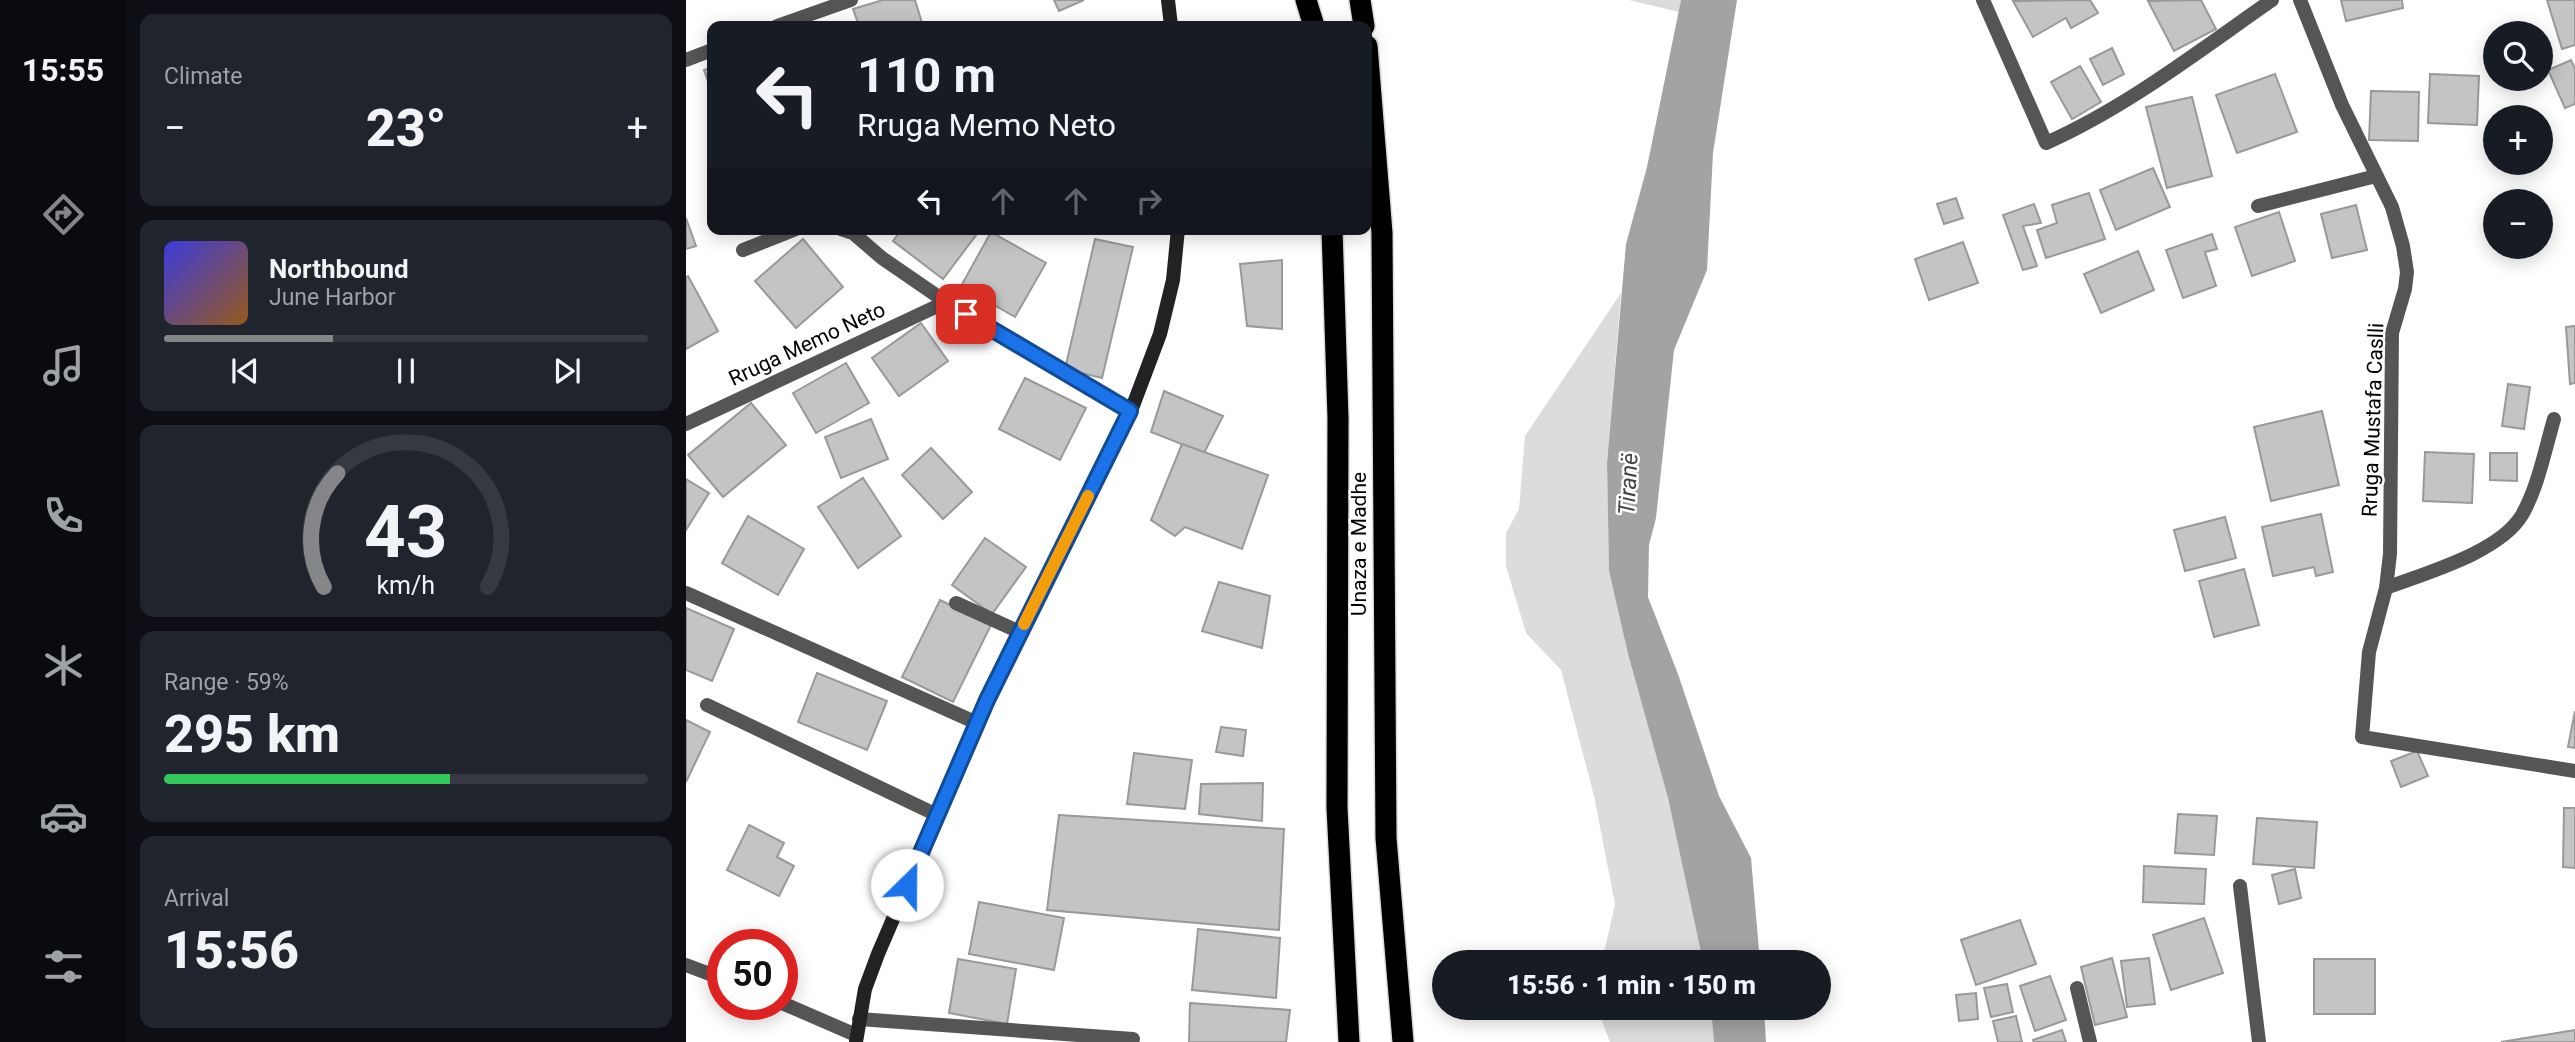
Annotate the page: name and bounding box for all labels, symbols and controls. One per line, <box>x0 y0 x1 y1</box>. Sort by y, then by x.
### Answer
map controls <box>2483 21 2553 259</box>
button: search <box>2483 21 2553 91</box>
text: 110 m <box>857 47 996 104</box>
icon: left <box>742 49 833 140</box>
text: 15:55 <box>22 51 104 89</box>
text: Climate <box>164 63 243 90</box>
text: 23° <box>366 98 446 159</box>
button: + <box>2483 105 2553 175</box>
text: − <box>164 106 186 150</box>
text: + <box>626 106 648 150</box>
text: Rruga Memo Neto <box>857 106 1116 144</box>
icon: left <box>911 182 949 220</box>
icon: ahead <box>984 182 1022 220</box>
icon: ahead <box>1057 182 1095 220</box>
icon: right <box>1130 182 1168 220</box>
button: − <box>2483 189 2553 259</box>
icon: directions <box>39 190 88 239</box>
text: Northbound <box>269 254 409 284</box>
text: June Harbor <box>269 284 396 311</box>
pin <box>936 284 996 344</box>
icon: arrive <box>947 295 985 333</box>
street label: Rruga Memo Neto <box>725 297 889 391</box>
street label: Rruga Mustafa Caslli <box>2358 322 2388 518</box>
icon: music <box>39 341 88 390</box>
icon: previous <box>226 352 264 390</box>
icon: pause <box>387 352 425 390</box>
icon: next <box>548 352 586 390</box>
water label: Tiranë <box>1613 452 1644 516</box>
street label: Unaza e Madhe <box>1347 472 1371 616</box>
text: 43 <box>364 489 448 575</box>
icon: phone <box>39 491 88 540</box>
text: km/h <box>377 571 435 600</box>
icon: climate <box>39 641 88 690</box>
text: Range · 59% <box>164 669 289 696</box>
text: 295 km <box>164 704 340 765</box>
icon: car <box>39 792 88 841</box>
position arrow <box>870 848 944 922</box>
text: Arrival <box>164 885 229 912</box>
text: 15:56 <box>164 920 299 981</box>
speed limit sign: 50 <box>707 929 798 1020</box>
icon: filters <box>39 942 88 991</box>
text: 15:56 · 1 min · 150 m <box>1507 970 1756 1000</box>

